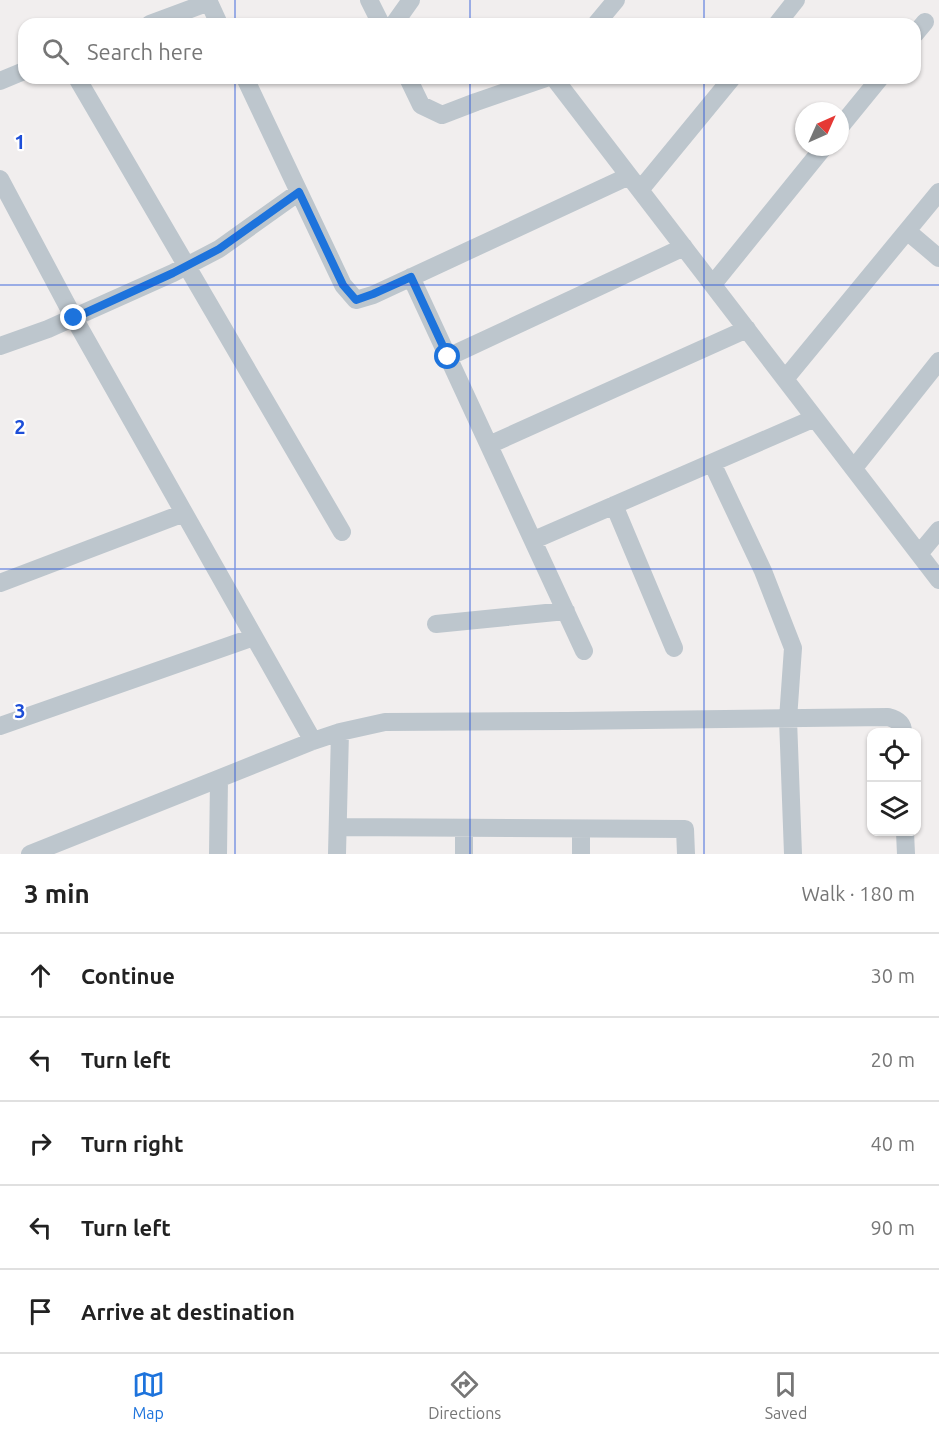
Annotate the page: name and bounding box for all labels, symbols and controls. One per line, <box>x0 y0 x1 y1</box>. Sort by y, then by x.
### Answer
search box <box>18 18 921 84</box>
icon: search <box>39 35 72 68</box>
text: Search here <box>87 39 203 64</box>
north arrow <box>795 102 849 156</box>
text: 1 <box>14 130 26 153</box>
route end <box>60 304 86 330</box>
route start <box>434 343 460 369</box>
text: 2 <box>14 415 26 438</box>
text: 3 <box>14 699 26 722</box>
map controls <box>867 728 921 836</box>
button: locate <box>867 728 921 782</box>
button: layers <box>867 782 921 836</box>
text: 3 min <box>24 879 90 908</box>
text: Walk · 180 m <box>802 882 915 905</box>
icon: ahead <box>24 959 57 992</box>
text: Continue <box>81 963 175 988</box>
text: 30 m <box>871 964 915 987</box>
icon: left <box>24 1043 57 1076</box>
text: Turn left <box>81 1047 171 1072</box>
text: 20 m <box>871 1048 915 1071</box>
icon: right <box>24 1127 57 1160</box>
text: Turn right <box>81 1131 183 1156</box>
text: 40 m <box>871 1132 915 1155</box>
icon: left <box>24 1211 57 1244</box>
text: Turn left <box>81 1215 171 1240</box>
text: 90 m <box>871 1216 915 1239</box>
icon: arrive <box>24 1295 57 1328</box>
text: Arrive at destination <box>81 1299 295 1324</box>
tab: Map <box>132 1368 165 1422</box>
tab: Directions <box>428 1368 501 1422</box>
tab: Saved <box>765 1368 807 1422</box>

